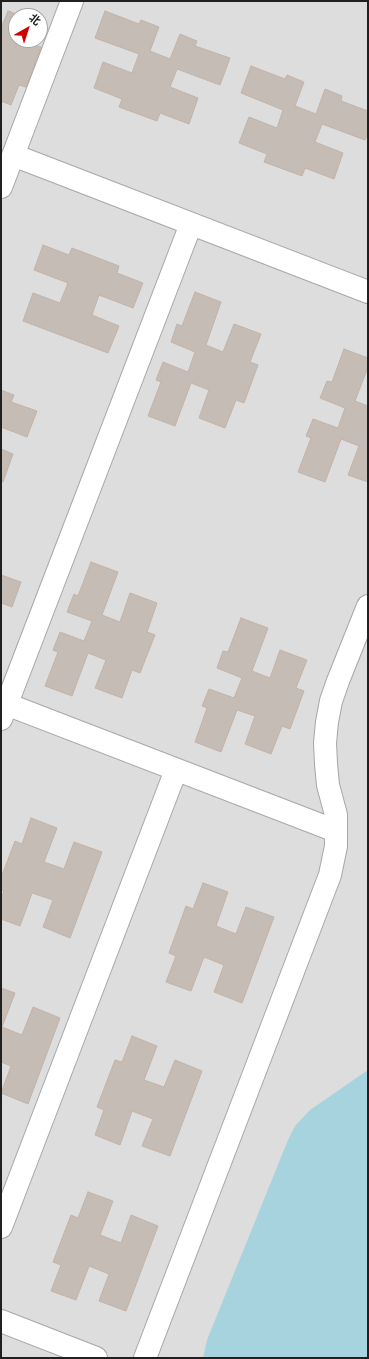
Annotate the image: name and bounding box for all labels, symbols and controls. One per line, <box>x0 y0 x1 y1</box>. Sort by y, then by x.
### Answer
north arrow <box>8 8 48 48</box>
text: 北 <box>27 11 43 28</box>

